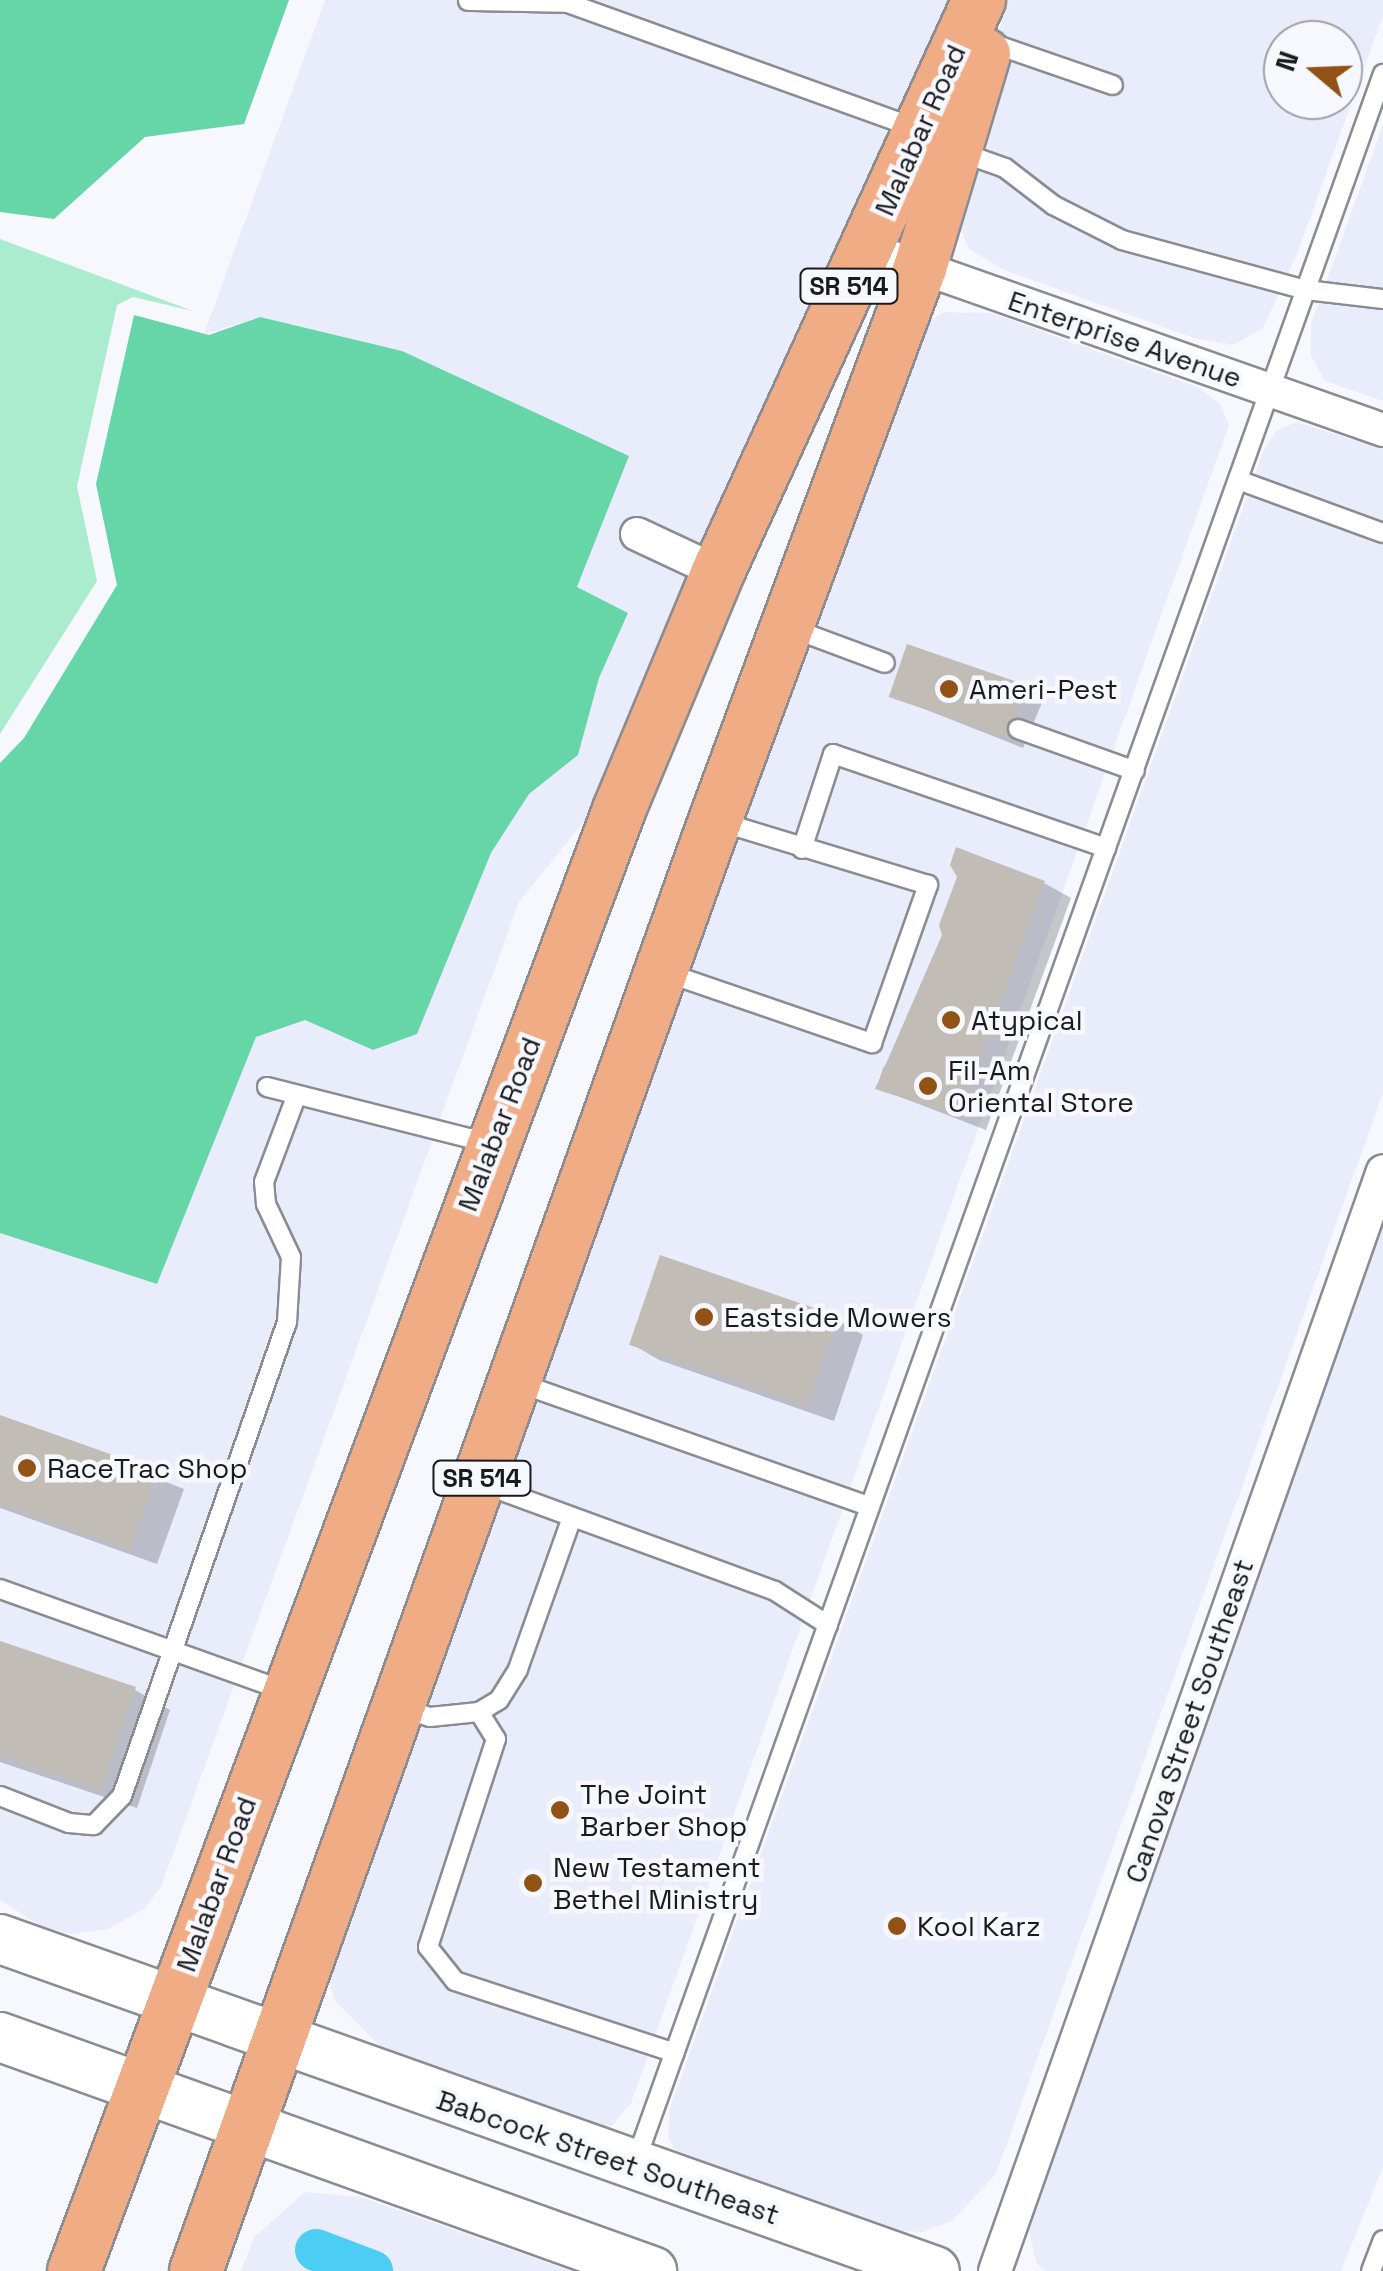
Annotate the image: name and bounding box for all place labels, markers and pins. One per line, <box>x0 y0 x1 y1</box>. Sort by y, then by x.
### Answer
place label: Ameri-Pest <box>969 672 1118 706</box>
marker: Ameri-Pest <box>938 678 960 700</box>
place label: Atypical <box>971 1003 1083 1037</box>
marker: Atypical <box>940 1009 962 1031</box>
place label: Fil-Am Oriental Store <box>948 1053 1134 1119</box>
marker: Fil-Am Oriental Store <box>917 1075 939 1097</box>
place label: Eastside Mowers <box>724 1300 952 1334</box>
marker: Eastside Mowers <box>693 1306 715 1328</box>
place label: RaceTrac Shop <box>47 1451 247 1485</box>
marker: RaceTrac Shop <box>16 1457 38 1479</box>
place label: The Joint Barber Shop <box>580 1777 747 1843</box>
marker: The Joint Barber Shop <box>549 1799 571 1821</box>
place label: New Testament Bethel Ministry <box>553 1850 761 1916</box>
marker: New Testament Bethel Ministry <box>522 1872 544 1894</box>
place label: Kool Karz <box>917 1909 1040 1943</box>
marker: Kool Karz <box>886 1915 908 1937</box>

